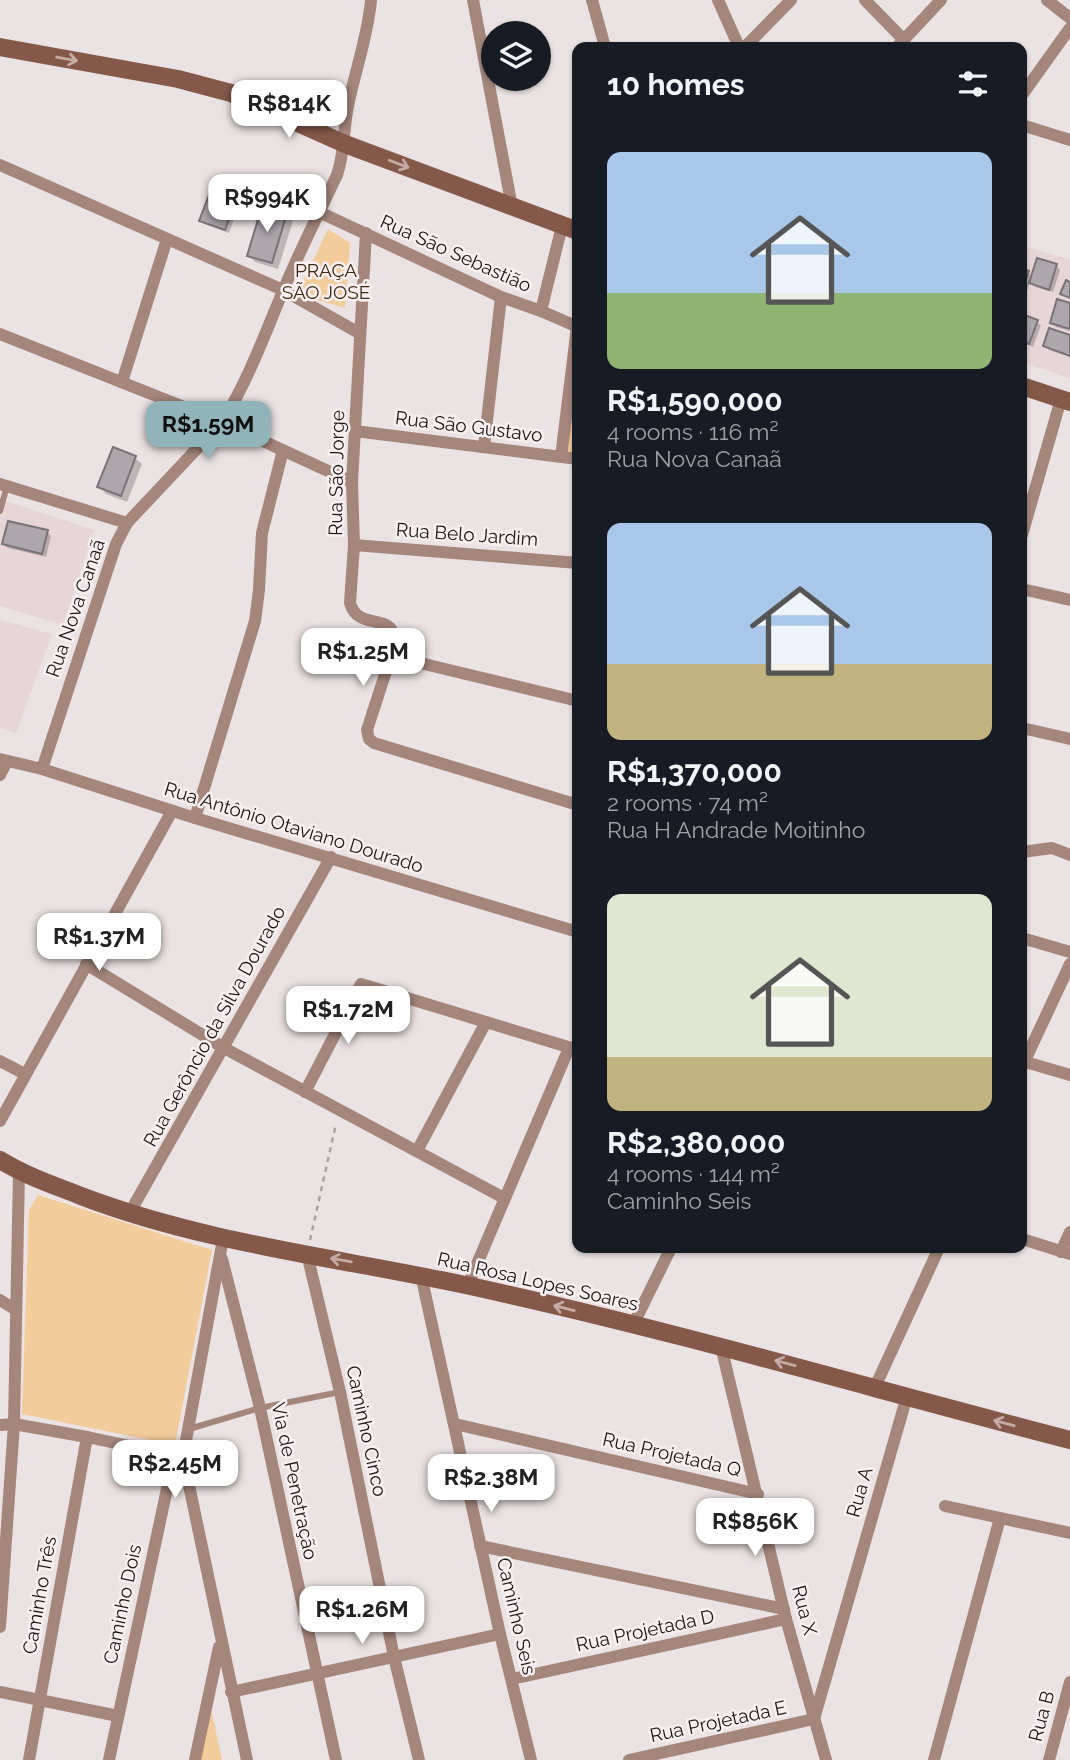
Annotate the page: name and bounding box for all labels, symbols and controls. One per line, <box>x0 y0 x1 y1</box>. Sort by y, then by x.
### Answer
map controls <box>481 21 551 91</box>
button: layers <box>481 21 551 91</box>
one-way arrow <box>55 53 78 66</box>
icon: filters <box>954 65 992 103</box>
text: 10 homes <box>607 67 744 102</box>
pin: R$814K <box>232 80 346 140</box>
text: R$814K <box>247 89 331 116</box>
one-way arrow <box>388 159 409 171</box>
pin: R$994K <box>210 174 324 234</box>
text: R$994K <box>224 183 310 210</box>
icon: home <box>737 197 863 323</box>
street label: Rua São Sebastião <box>377 210 535 296</box>
park label: PRAÇA SÃO JOSÉ <box>282 259 370 303</box>
text: R$1,590,000 <box>607 383 783 418</box>
pin: R$1.59M <box>143 402 273 461</box>
street label: Rua São Gustavo <box>394 406 544 446</box>
text: R$1.59M <box>162 410 254 437</box>
street label: Rua São Jorge <box>324 410 348 536</box>
text: 4 rooms · 116 m² <box>607 418 778 445</box>
text: Rua Nova Canaã <box>607 445 782 472</box>
street label: Rua Belo Jardim <box>395 518 539 550</box>
street label: Rua Nova Canaã <box>41 536 109 680</box>
icon: home <box>737 568 863 694</box>
pin: R$1.25M <box>298 628 428 688</box>
text: R$1.25M <box>317 637 409 664</box>
text: R$1,370,000 <box>607 754 782 789</box>
street label: Rua Antônio Otaviano Dourado <box>162 777 426 877</box>
text: 2 rooms · 74 m² <box>607 789 768 816</box>
text: Rua H Andrade Moitinho <box>607 816 865 843</box>
street label: Rua Gerôncio da Silva Dourado <box>138 902 290 1150</box>
pin: R$1.37M <box>34 914 164 973</box>
text: R$1.37M <box>53 922 145 949</box>
icon: home <box>737 939 863 1065</box>
pin: R$1.72M <box>283 986 413 1046</box>
text: R$1.72M <box>302 995 394 1022</box>
text: R$2,380,000 <box>607 1125 785 1160</box>
text: 4 rooms · 144 m² <box>607 1160 780 1187</box>
text: Caminho Seis <box>607 1187 751 1214</box>
street label: Rua Rosa Lopes Soares <box>435 1247 641 1315</box>
one-way arrow <box>330 1253 353 1266</box>
one-way arrow <box>553 1301 576 1314</box>
one-way arrow <box>774 1356 796 1369</box>
street label: Caminho Cinco <box>342 1364 392 1498</box>
street label: Via de Penetração <box>268 1400 322 1562</box>
one-way arrow <box>993 1415 1015 1428</box>
street label: Rua Projetada Q <box>601 1427 743 1481</box>
pin: R$2.45M <box>110 1440 240 1500</box>
text: R$2.45M <box>128 1449 222 1476</box>
pin: R$2.38M <box>426 1454 556 1514</box>
text: R$2.38M <box>444 1463 538 1490</box>
street label: Rua A <box>841 1464 877 1520</box>
pin: R$856K <box>698 1498 812 1558</box>
text: R$856K <box>712 1507 798 1534</box>
street label: Caminho Três <box>18 1534 60 1656</box>
street label: Caminho Dois <box>99 1542 145 1666</box>
street label: Caminho Seis <box>493 1555 541 1677</box>
street label: Rua X <box>788 1583 822 1637</box>
pin: R$1.26M <box>297 1586 427 1646</box>
text: R$1.26M <box>315 1595 409 1622</box>
street label: Rua Projetada D <box>574 1605 716 1655</box>
street label: Rua B <box>1024 1688 1058 1744</box>
street label: Rua Projetada E <box>648 1696 788 1746</box>

